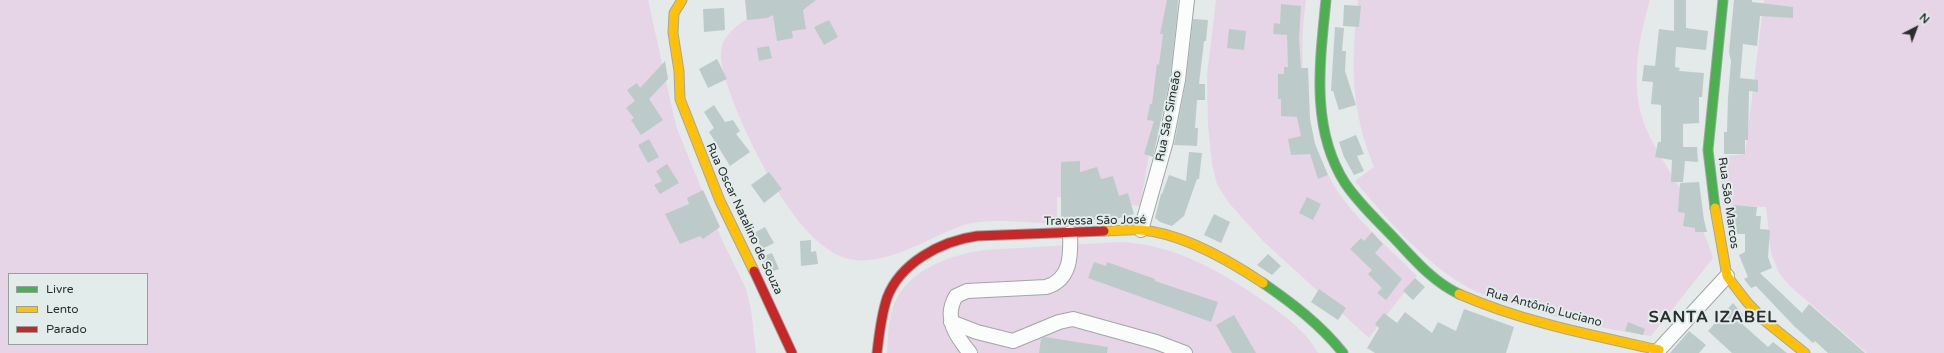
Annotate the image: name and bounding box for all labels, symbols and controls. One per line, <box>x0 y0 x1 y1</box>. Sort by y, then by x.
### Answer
north arrow <box>1896 8 1936 48</box>
text: N <box>1917 11 1932 26</box>
street label: Rua São Simeão <box>1153 69 1185 163</box>
street label: Rua Oscar Natalino de Souza <box>703 141 785 297</box>
street label: Rua São Marcos <box>1714 156 1742 250</box>
street label: Travessa São José <box>1044 213 1146 229</box>
legend <box>8 273 148 345</box>
text: Livre <box>46 282 73 296</box>
street label: Rua Antônio Luciano <box>1485 286 1603 330</box>
text: Lento <box>46 302 79 316</box>
district label: SANTA IZABEL <box>1649 308 1777 328</box>
text: Parado <box>46 322 87 336</box>

